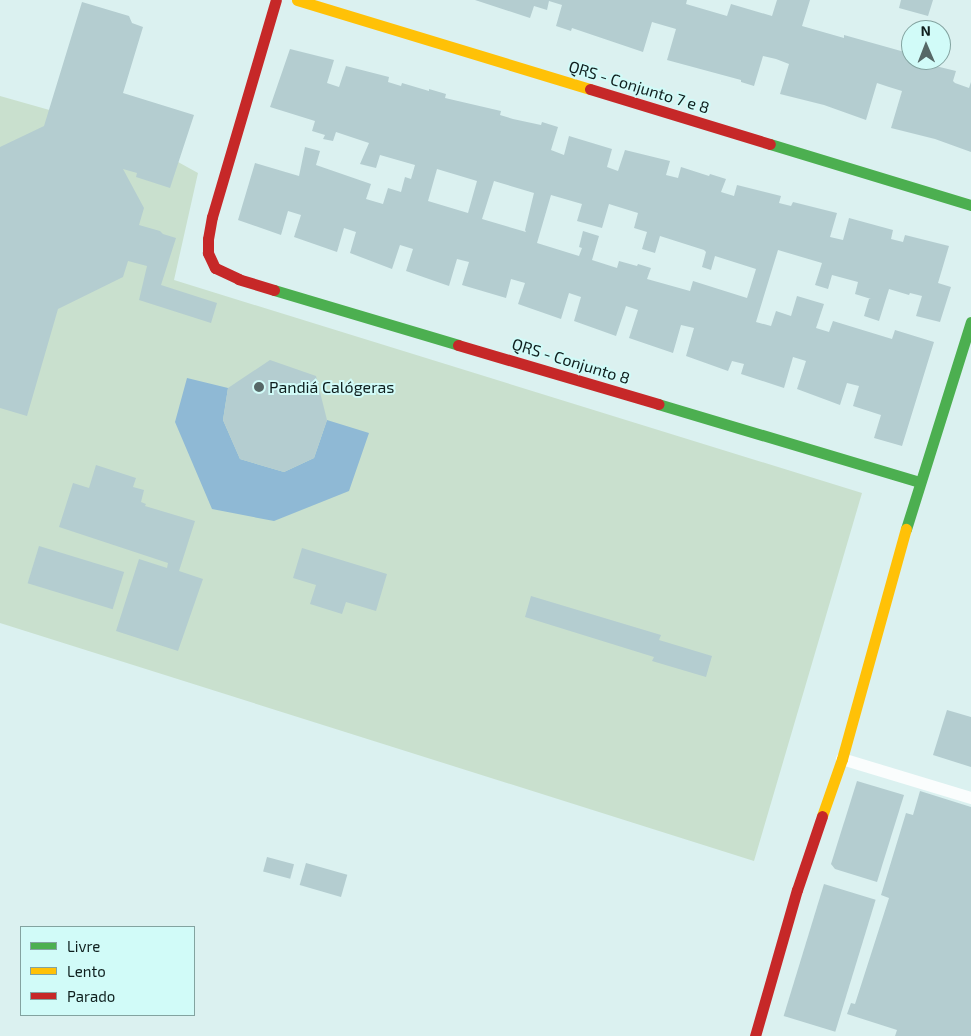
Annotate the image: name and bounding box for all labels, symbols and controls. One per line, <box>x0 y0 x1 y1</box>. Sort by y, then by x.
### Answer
north arrow <box>901 20 951 70</box>
text: N <box>921 22 931 39</box>
street label: QRS - Conjunto 7 e 8 <box>566 56 712 118</box>
street label: QRS - Conjunto 8 <box>510 334 632 388</box>
place label: Pandiá Calógeras <box>269 377 394 397</box>
marker: Pandiá Calógeras <box>253 381 265 393</box>
legend <box>20 926 195 1016</box>
text: Livre <box>67 937 100 955</box>
text: Lento <box>67 962 106 980</box>
text: Parado <box>67 987 115 1005</box>

